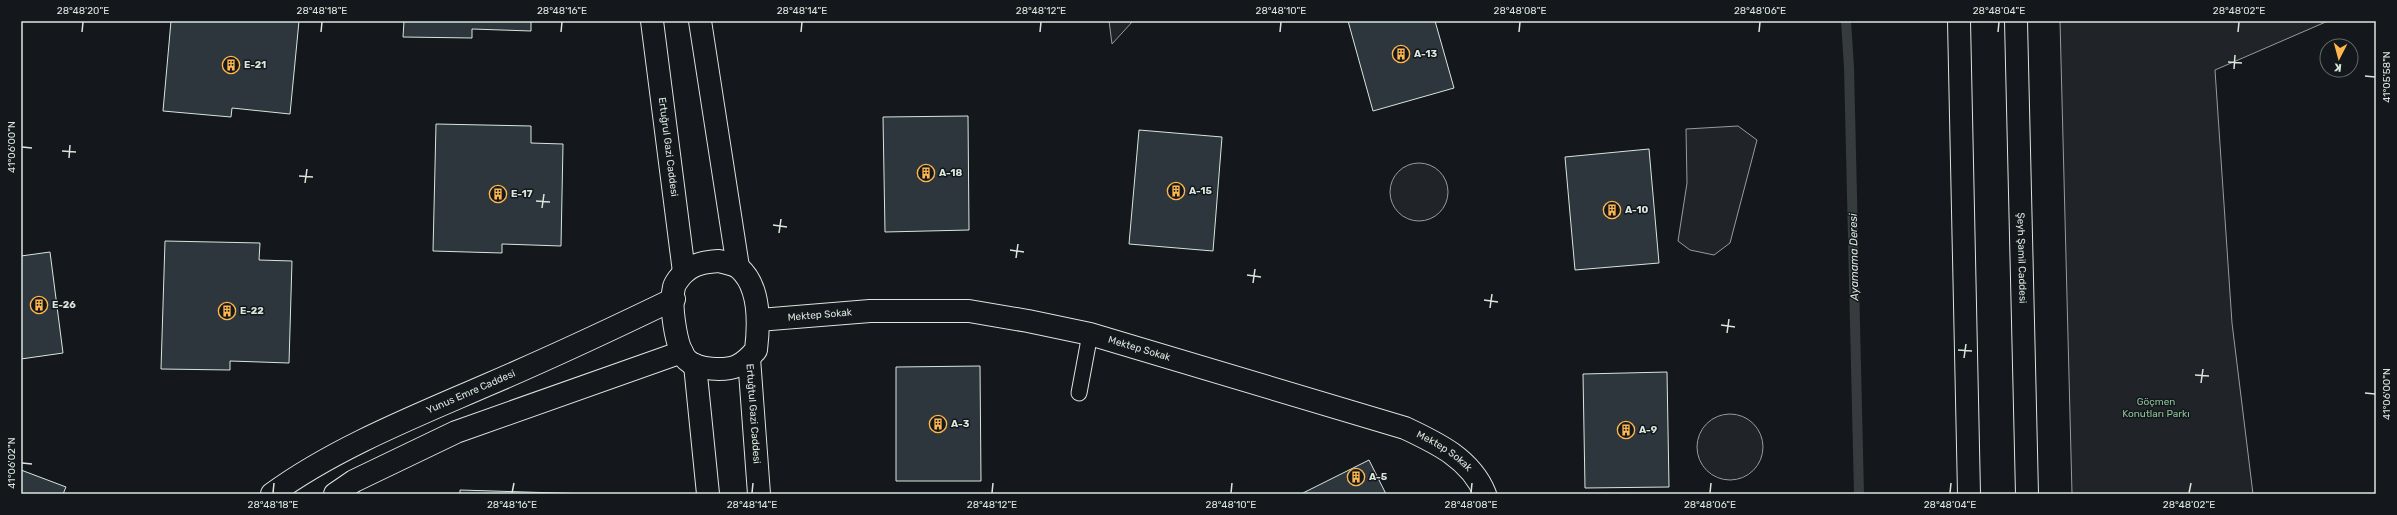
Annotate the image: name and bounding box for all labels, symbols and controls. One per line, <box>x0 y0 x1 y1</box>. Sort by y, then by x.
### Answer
text: 28°48'20"E <box>57 5 109 17</box>
text: 28°48'18"E <box>297 5 347 17</box>
text: 28°48'16"E <box>537 5 587 17</box>
text: 28°48'14"E <box>777 5 827 17</box>
text: 28°48'12"E <box>1016 5 1066 17</box>
text: 28°48'10"E <box>1256 5 1306 17</box>
text: 28°48'08"E <box>1494 5 1546 17</box>
text: 28°48'06"E <box>1734 5 1786 17</box>
text: 28°48'04"E <box>1973 5 2025 17</box>
text: 28°48'02"E <box>2213 5 2265 17</box>
north arrow <box>2319 38 2359 78</box>
building icon: A-13 <box>1391 44 1411 64</box>
place label: A-13 <box>1414 48 1437 60</box>
text: 41°05'58"N <box>2381 51 2393 103</box>
building icon: E-21 <box>221 55 241 75</box>
place label: E-21 <box>244 59 266 71</box>
text: K <box>2333 61 2342 74</box>
street label: Ertuğrul Gazi Caddesi <box>656 97 680 197</box>
text: 41°06'00"N <box>6 121 18 173</box>
building icon: A-18 <box>916 163 936 183</box>
place label: A-18 <box>939 167 962 179</box>
building icon: A-15 <box>1166 181 1186 201</box>
building icon: E-17 <box>488 184 508 204</box>
place label: A-15 <box>1189 185 1212 197</box>
place label: E-17 <box>511 188 533 200</box>
building icon: A-10 <box>1602 200 1622 220</box>
place label: A-10 <box>1625 204 1648 216</box>
street label: Şeyh Şamil Caddesi <box>2014 212 2029 304</box>
water label: Ayamama Deresi <box>1847 213 1861 302</box>
building icon: E-26 <box>29 295 49 315</box>
place label: E-26 <box>52 299 76 311</box>
building icon: E-22 <box>217 301 237 321</box>
place label: E-22 <box>240 305 264 317</box>
street label: Mektep Sokak <box>787 306 853 324</box>
street label: Mektep Sokak <box>1107 334 1173 364</box>
street label: Ertuğtul Gazi Caddesi <box>743 363 763 464</box>
street label: Yunus Emre Caddesi <box>425 367 517 416</box>
text: 41°06'00"N <box>2381 368 2393 420</box>
park label: Göçmen Konutları Parkı <box>2122 396 2190 420</box>
building icon: A-3 <box>928 414 948 434</box>
place label: A-3 <box>951 418 970 430</box>
building icon: A-9 <box>1616 420 1636 440</box>
place label: A-9 <box>1639 424 1658 436</box>
street label: Mektep Sokak <box>1415 428 1475 475</box>
text: 41°06'02"N <box>6 437 18 489</box>
building icon: A-5 <box>1346 467 1366 487</box>
place label: A-5 <box>1369 471 1388 483</box>
text: 28°48'18"E <box>248 499 298 511</box>
text: 28°48'16"E <box>487 499 537 511</box>
text: 28°48'14"E <box>727 499 777 511</box>
text: 28°48'12"E <box>967 499 1017 511</box>
text: 28°48'10"E <box>1206 499 1256 511</box>
text: 28°48'08"E <box>1445 499 1497 511</box>
text: 28°48'06"E <box>1684 499 1736 511</box>
text: 28°48'04"E <box>1924 499 1976 511</box>
text: 28°48'02"E <box>2163 499 2215 511</box>

